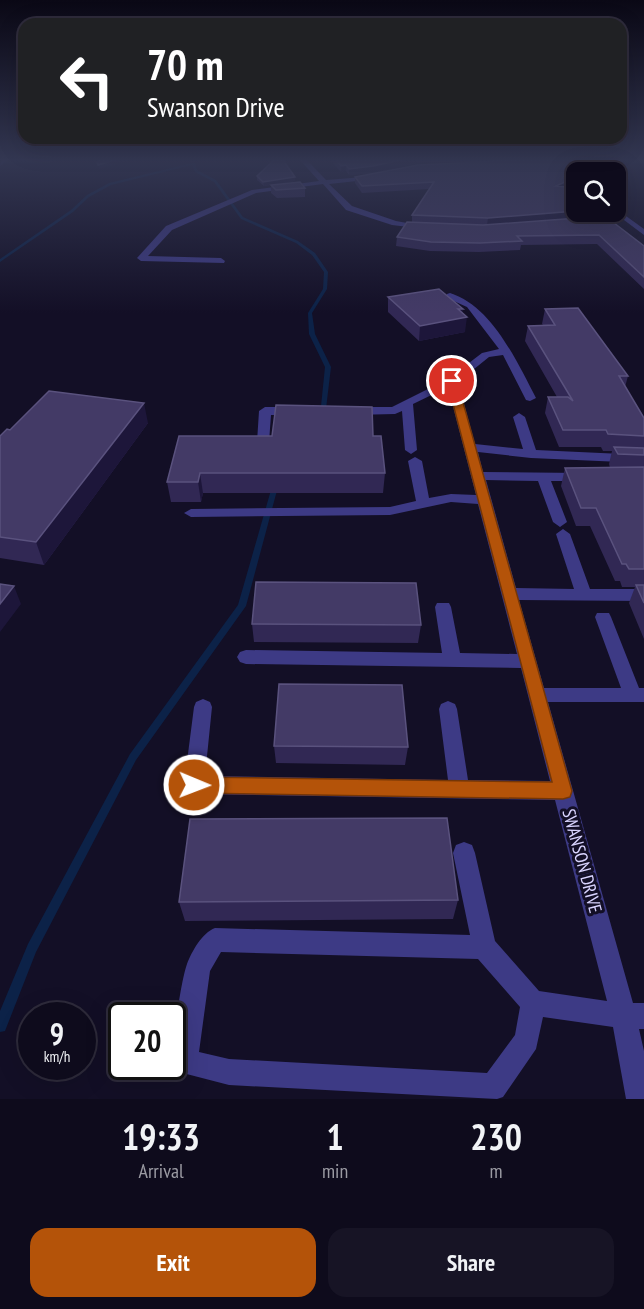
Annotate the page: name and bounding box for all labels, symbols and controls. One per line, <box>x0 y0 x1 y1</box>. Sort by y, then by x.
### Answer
text: 70 m <box>147 37 224 92</box>
icon: left <box>48 42 126 120</box>
text: Swanson Drive <box>147 90 285 124</box>
map controls <box>566 162 626 222</box>
button: search <box>566 162 626 222</box>
pin <box>426 355 477 406</box>
icon: arrive <box>435 364 468 397</box>
position arrow <box>162 753 226 817</box>
street label: SWANSON DRIVE <box>558 806 607 916</box>
speed limit sign: 20 <box>108 1002 186 1080</box>
text: 9 <box>50 1014 64 1053</box>
text: km/h <box>44 1047 70 1066</box>
text: 19:33 <box>122 1113 200 1160</box>
text: 1 <box>326 1113 344 1160</box>
text: 230 <box>470 1113 522 1160</box>
text: Arrival <box>138 1158 184 1184</box>
text: min <box>322 1158 348 1184</box>
text: m <box>490 1158 503 1184</box>
button: Exit <box>30 1228 316 1297</box>
button: Share <box>328 1228 614 1297</box>

